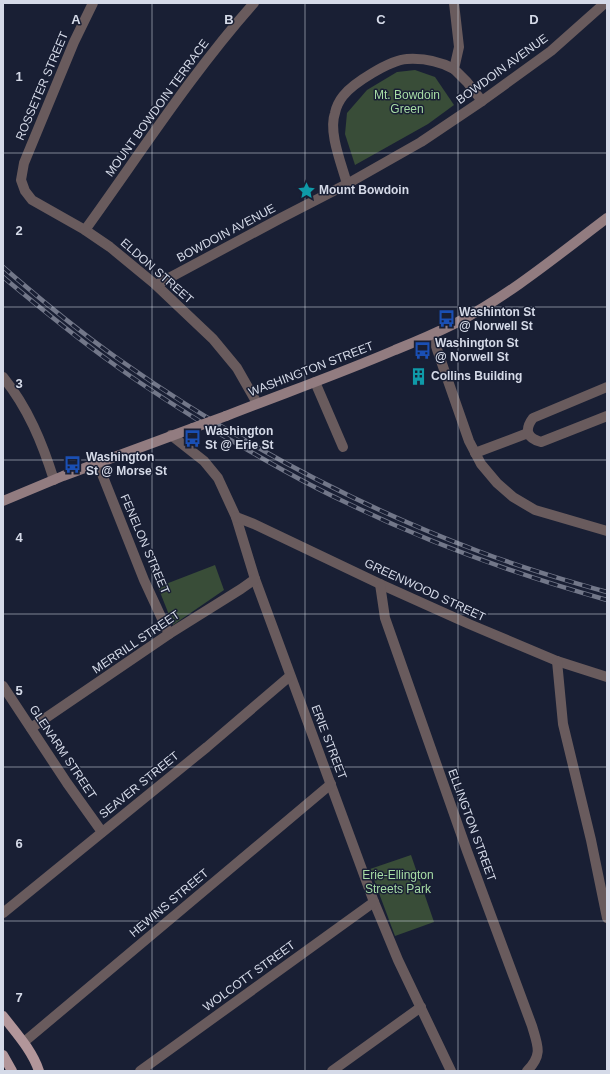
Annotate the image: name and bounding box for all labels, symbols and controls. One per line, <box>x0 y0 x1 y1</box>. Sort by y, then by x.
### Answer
text: A <box>71 12 81 27</box>
text: B <box>224 12 234 27</box>
text: C <box>376 12 386 27</box>
text: D <box>529 12 539 27</box>
street label: ROSSETER STREET <box>13 29 72 142</box>
street label: BOWDOIN AVENUE <box>453 31 551 107</box>
street label: MOUNT BOWDOIN TERRACE <box>102 37 212 179</box>
text: 1 <box>15 69 23 84</box>
park label: Mt. Bowdoin Green <box>374 88 440 116</box>
place icon: Mount Bowdoin <box>296 180 316 200</box>
place label: Mount Bowdoin <box>319 183 409 197</box>
street label: BOWDOIN AVENUE <box>174 201 278 265</box>
text: 2 <box>15 223 23 238</box>
street label: ELDON STREET <box>118 236 197 307</box>
place label: Washinton St @ Norwell St <box>459 305 535 333</box>
bus stop icon: Washinton St @ Norwell St <box>436 309 456 329</box>
place label: Washington St @ Norwell St <box>435 336 519 364</box>
street label: WASHINGTON STREET <box>247 338 376 399</box>
bus stop icon: Washington St @ Norwell St <box>412 340 432 360</box>
building icon: Collins Building <box>408 366 428 386</box>
place label: Collins Building <box>431 369 522 383</box>
text: 3 <box>15 376 23 391</box>
place label: Washington St @ Erie St <box>205 424 273 452</box>
bus stop icon: Washington St @ Erie St <box>182 428 202 448</box>
place label: Washington St @ Morse St <box>86 450 167 478</box>
bus stop icon: Washington St @ Morse St <box>63 454 83 474</box>
street label: FENELON STREET <box>118 492 173 597</box>
text: 4 <box>15 530 23 545</box>
street label: GREENWOOD STREET <box>362 556 488 625</box>
street label: MERRILL STREET <box>90 607 183 676</box>
text: 5 <box>15 683 23 698</box>
street label: GLENARM STREET <box>26 702 100 802</box>
street label: ERIE STREET <box>308 703 350 782</box>
street label: SEAVER STREET <box>96 748 182 821</box>
street label: ELLINGTON STREET <box>445 767 499 884</box>
text: 6 <box>15 836 23 851</box>
street label: HEWINS STREET <box>127 865 212 940</box>
park label: Erie-Ellington Streets Park <box>362 868 434 896</box>
street label: WOLCOTT STREET <box>200 937 298 1014</box>
text: 7 <box>15 990 23 1005</box>

